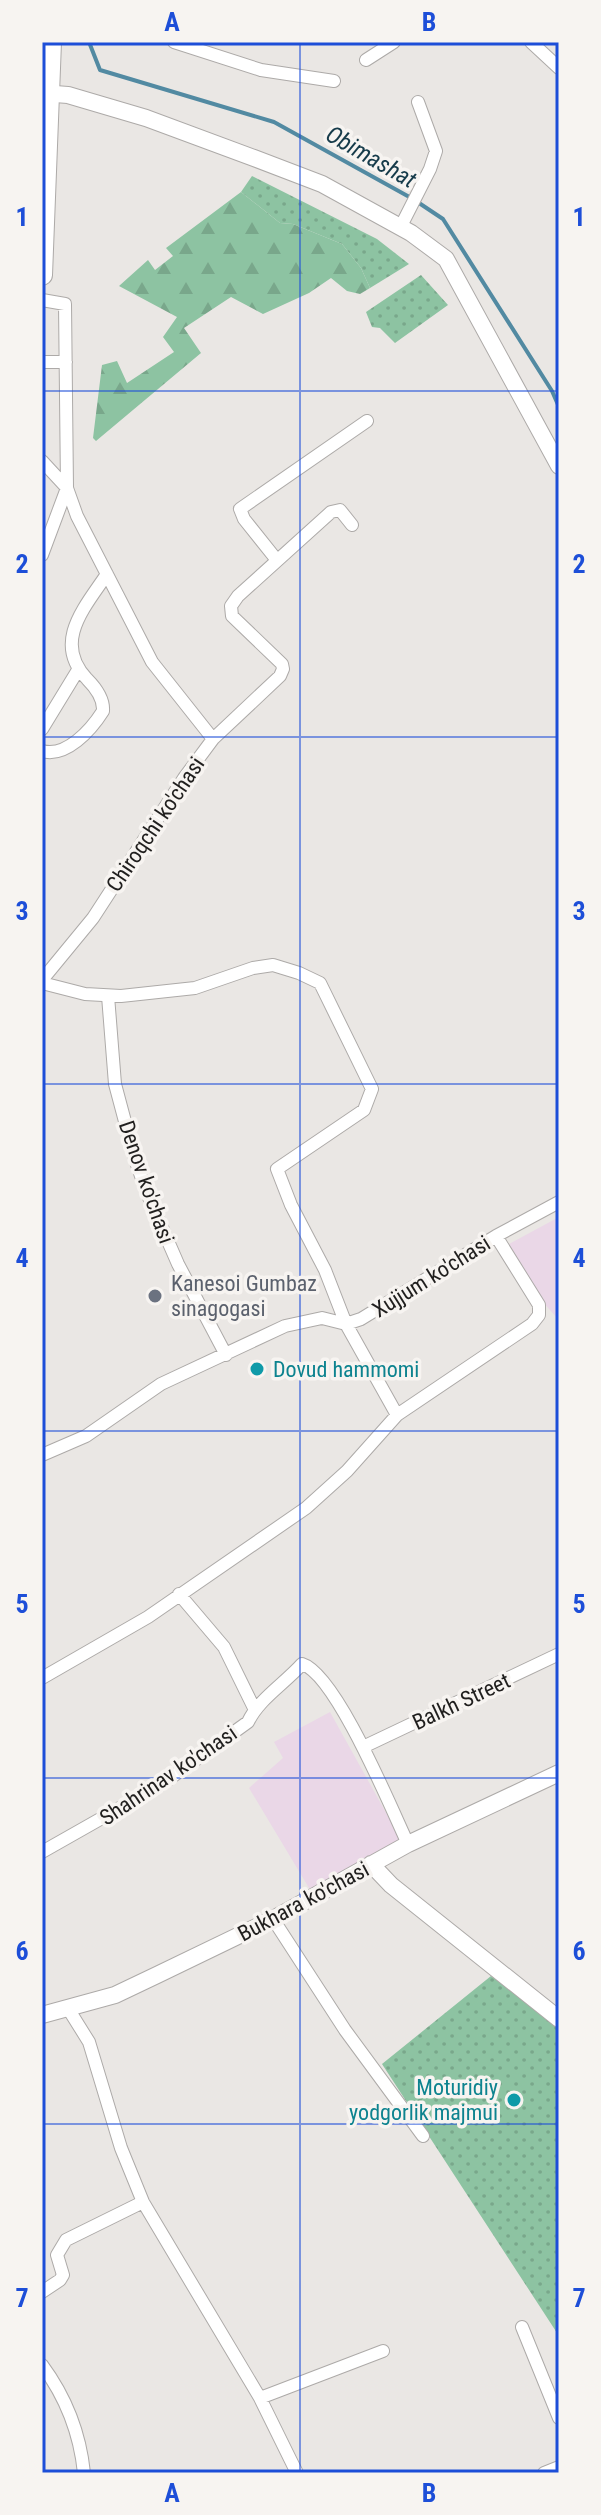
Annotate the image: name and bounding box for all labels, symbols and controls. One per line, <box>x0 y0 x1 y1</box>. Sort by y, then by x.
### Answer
text: A <box>164 7 180 37</box>
text: B <box>422 7 436 37</box>
water label: Obimashat <box>321 120 421 194</box>
text: 1 <box>15 202 29 232</box>
text: 1 <box>572 202 586 232</box>
text: 2 <box>15 549 29 579</box>
text: 2 <box>572 549 586 579</box>
street label: Chiroqchi ko'chasi <box>101 752 210 896</box>
text: 3 <box>15 896 29 926</box>
text: 3 <box>572 896 586 926</box>
street label: Denov ko'chasi <box>114 1118 179 1247</box>
street label: Xujjum ko'chasi <box>368 1230 495 1322</box>
text: 4 <box>15 1243 29 1273</box>
text: 4 <box>572 1243 586 1273</box>
place label: Kanesoi Gumbaz sinagogasi <box>171 1271 317 1321</box>
marker: Kanesoi Gumbaz sinagogasi <box>146 1287 164 1305</box>
place label: Dovud hammomi <box>273 1357 419 1382</box>
marker: Dovud hammomi <box>248 1360 266 1378</box>
text: 5 <box>15 1589 29 1619</box>
text: 5 <box>572 1589 586 1619</box>
street label: Balkh Street <box>408 1668 514 1735</box>
street label: Shahrinav ko'chasi <box>95 1720 241 1830</box>
street label: Bukhara ko'chasi <box>233 1856 373 1946</box>
text: 6 <box>15 1936 29 1966</box>
text: 6 <box>572 1936 586 1966</box>
place label: Moturidiy yodgorlik majmui <box>349 2075 498 2125</box>
marker: Moturidiy yodgorlik majmui <box>505 2091 523 2109</box>
text: 7 <box>15 2283 29 2313</box>
text: 7 <box>572 2283 586 2313</box>
text: A <box>164 2478 180 2508</box>
text: B <box>422 2478 436 2508</box>

